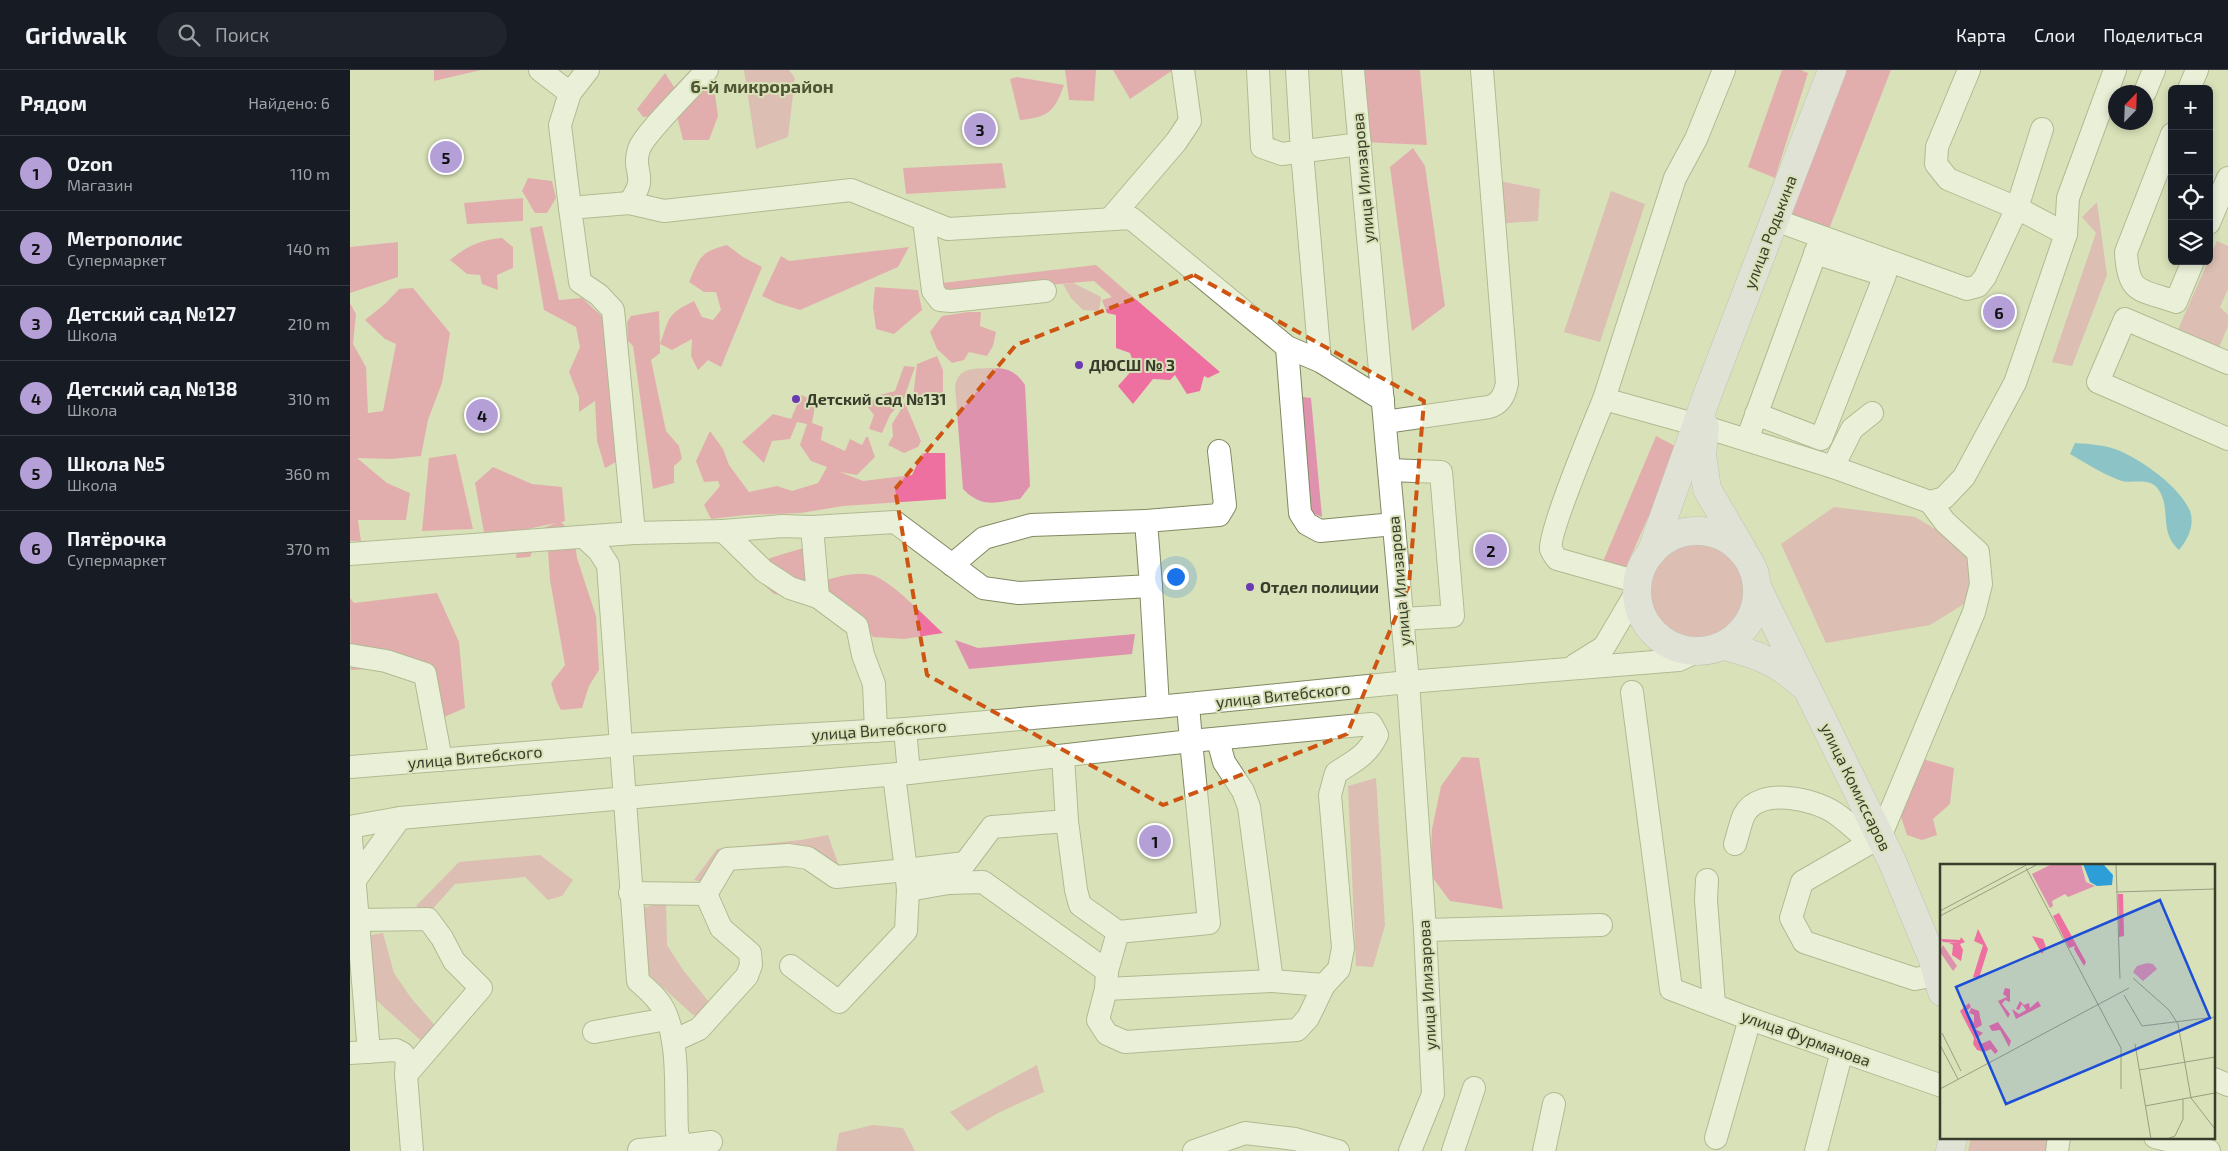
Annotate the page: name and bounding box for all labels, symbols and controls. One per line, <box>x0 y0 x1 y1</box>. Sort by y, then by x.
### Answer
search box <box>157 12 507 57</box>
text: Gridwalk <box>25 20 127 49</box>
icon: search <box>175 21 203 49</box>
text: Поиск <box>215 23 269 46</box>
text: Карта <box>1956 24 2006 46</box>
text: Слои <box>2034 24 2075 46</box>
text: Поделиться <box>2103 24 2203 46</box>
district label: 6-й микрорайон <box>690 75 834 97</box>
north arrow <box>2108 85 2153 130</box>
map controls <box>2168 85 2213 265</box>
button: + <box>2168 85 2213 130</box>
text: Рядом <box>20 90 87 115</box>
text: Найдено: 6 <box>248 93 330 112</box>
pin: 3 <box>964 110 996 148</box>
street label: улица Илизарова <box>1347 112 1379 244</box>
button: − <box>2168 130 2213 175</box>
pin: 5 <box>430 138 462 176</box>
text: Ozon <box>67 152 113 175</box>
text: 1 <box>33 164 39 183</box>
text: 110 m <box>290 164 330 183</box>
street label: улица Родькина <box>1739 172 1801 292</box>
text: Магазин <box>67 175 133 194</box>
button: locate <box>2168 175 2213 220</box>
button: layers <box>2168 220 2213 265</box>
text: Метрополис <box>67 227 182 250</box>
text: 2 <box>31 239 41 258</box>
text: 140 m <box>287 239 330 258</box>
text: Супермаркет <box>67 250 166 269</box>
pin: 6 <box>1983 293 2015 331</box>
text: Детский сад №127 <box>67 302 236 325</box>
text: 3 <box>31 314 41 333</box>
text: 210 m <box>287 314 330 333</box>
text: Школа <box>67 325 117 344</box>
place label: ДЮСШ № 3 <box>1089 355 1175 374</box>
marker: ДЮСШ № 3 <box>1073 359 1085 371</box>
text: Детский сад №138 <box>67 377 238 400</box>
text: 4 <box>31 389 41 408</box>
text: 310 m <box>288 389 330 408</box>
place label: Детский сад №131 <box>806 389 947 408</box>
marker: Детский сад №131 <box>790 393 802 405</box>
pin: 4 <box>466 396 498 434</box>
text: Школа <box>67 400 117 419</box>
text: Школа №5 <box>67 452 165 475</box>
text: 5 <box>32 464 40 483</box>
text: 360 m <box>285 464 330 483</box>
text: Школа <box>67 475 117 494</box>
street label: улица Илизарова <box>1383 515 1415 647</box>
text: Пятёрочка <box>67 527 166 550</box>
pin: 2 <box>1475 531 1507 569</box>
text: 6 <box>31 539 41 558</box>
text: 370 m <box>286 539 330 558</box>
text: Супермаркет <box>67 550 166 569</box>
your location <box>1163 564 1189 590</box>
place label: Отдел полиции <box>1260 577 1379 596</box>
marker: Отдел полиции <box>1244 581 1256 593</box>
street label: улица Витебского <box>1215 678 1351 712</box>
street label: улица Витебского <box>811 715 947 745</box>
street label: улица Комиссаров <box>1816 720 1896 854</box>
street label: улица Витебского <box>407 741 543 773</box>
pin: 1 <box>1139 822 1171 860</box>
inset map <box>1940 864 2216 1138</box>
street label: улица Илизарова <box>1414 919 1440 1051</box>
street label: улица Фурманова <box>1739 1005 1873 1071</box>

